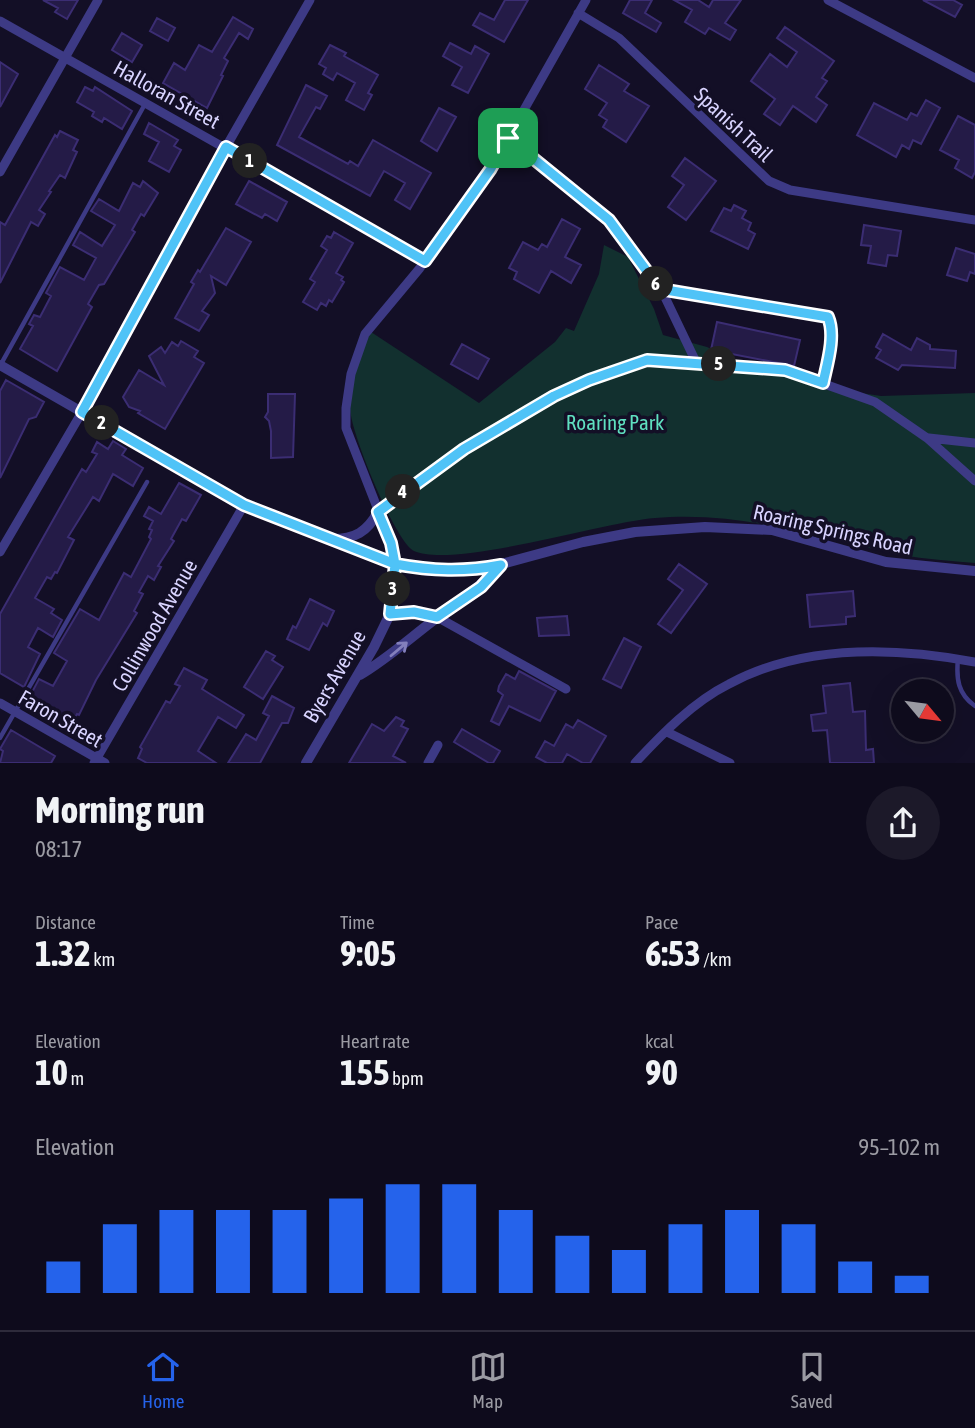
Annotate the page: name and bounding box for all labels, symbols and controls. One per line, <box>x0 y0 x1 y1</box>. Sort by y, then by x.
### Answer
street label: Halloran Street <box>110 55 224 133</box>
street label: Spanish Trail <box>690 82 778 166</box>
pin <box>478 108 538 168</box>
icon: arrive <box>489 119 527 157</box>
pin: 1 <box>232 144 268 178</box>
text: 1 <box>245 149 254 171</box>
pin: 6 <box>638 266 674 302</box>
text: 6 <box>651 272 660 294</box>
pin: 5 <box>702 346 736 382</box>
text: 5 <box>714 352 723 374</box>
pin: 2 <box>84 406 119 440</box>
park label: Roaring Park <box>566 410 664 434</box>
text: 2 <box>97 411 106 433</box>
pin: 4 <box>386 475 420 510</box>
text: 4 <box>398 480 407 502</box>
street label: Roaring Springs Road <box>751 499 915 559</box>
street label: Collinwood Avenue <box>106 555 202 695</box>
pin: 3 <box>376 572 410 606</box>
text: 3 <box>388 577 397 599</box>
street label: Byers Avenue <box>298 626 370 726</box>
one-way arrow <box>389 641 407 657</box>
north arrow <box>891 679 954 742</box>
map controls <box>891 679 954 742</box>
street label: Faron Street <box>15 684 107 752</box>
button: share <box>866 786 940 860</box>
text: Morning run <box>35 788 205 831</box>
text: 08:17 <box>35 836 82 862</box>
text: Distance <box>35 911 96 933</box>
text: Time <box>340 911 375 933</box>
text: Pace <box>645 911 678 933</box>
text: 1.32 <box>35 933 91 973</box>
text: 9:05 <box>340 933 396 973</box>
text: 6:53 <box>645 933 701 973</box>
text: km <box>91 948 115 970</box>
text: /km <box>701 948 732 970</box>
text: Elevation <box>35 1030 101 1052</box>
text: Heart rate <box>340 1030 410 1052</box>
text: kcal <box>645 1030 674 1052</box>
text: 10 <box>35 1052 68 1092</box>
text: 155 <box>340 1052 389 1092</box>
text: 90 <box>645 1052 678 1092</box>
text: m <box>68 1067 84 1089</box>
text: bpm <box>389 1067 424 1089</box>
text: Elevation <box>35 1134 115 1160</box>
text: 95–102 m <box>858 1134 940 1160</box>
tab: Home <box>142 1348 184 1412</box>
tab: Map <box>469 1348 507 1412</box>
tab: Saved <box>791 1348 833 1412</box>

